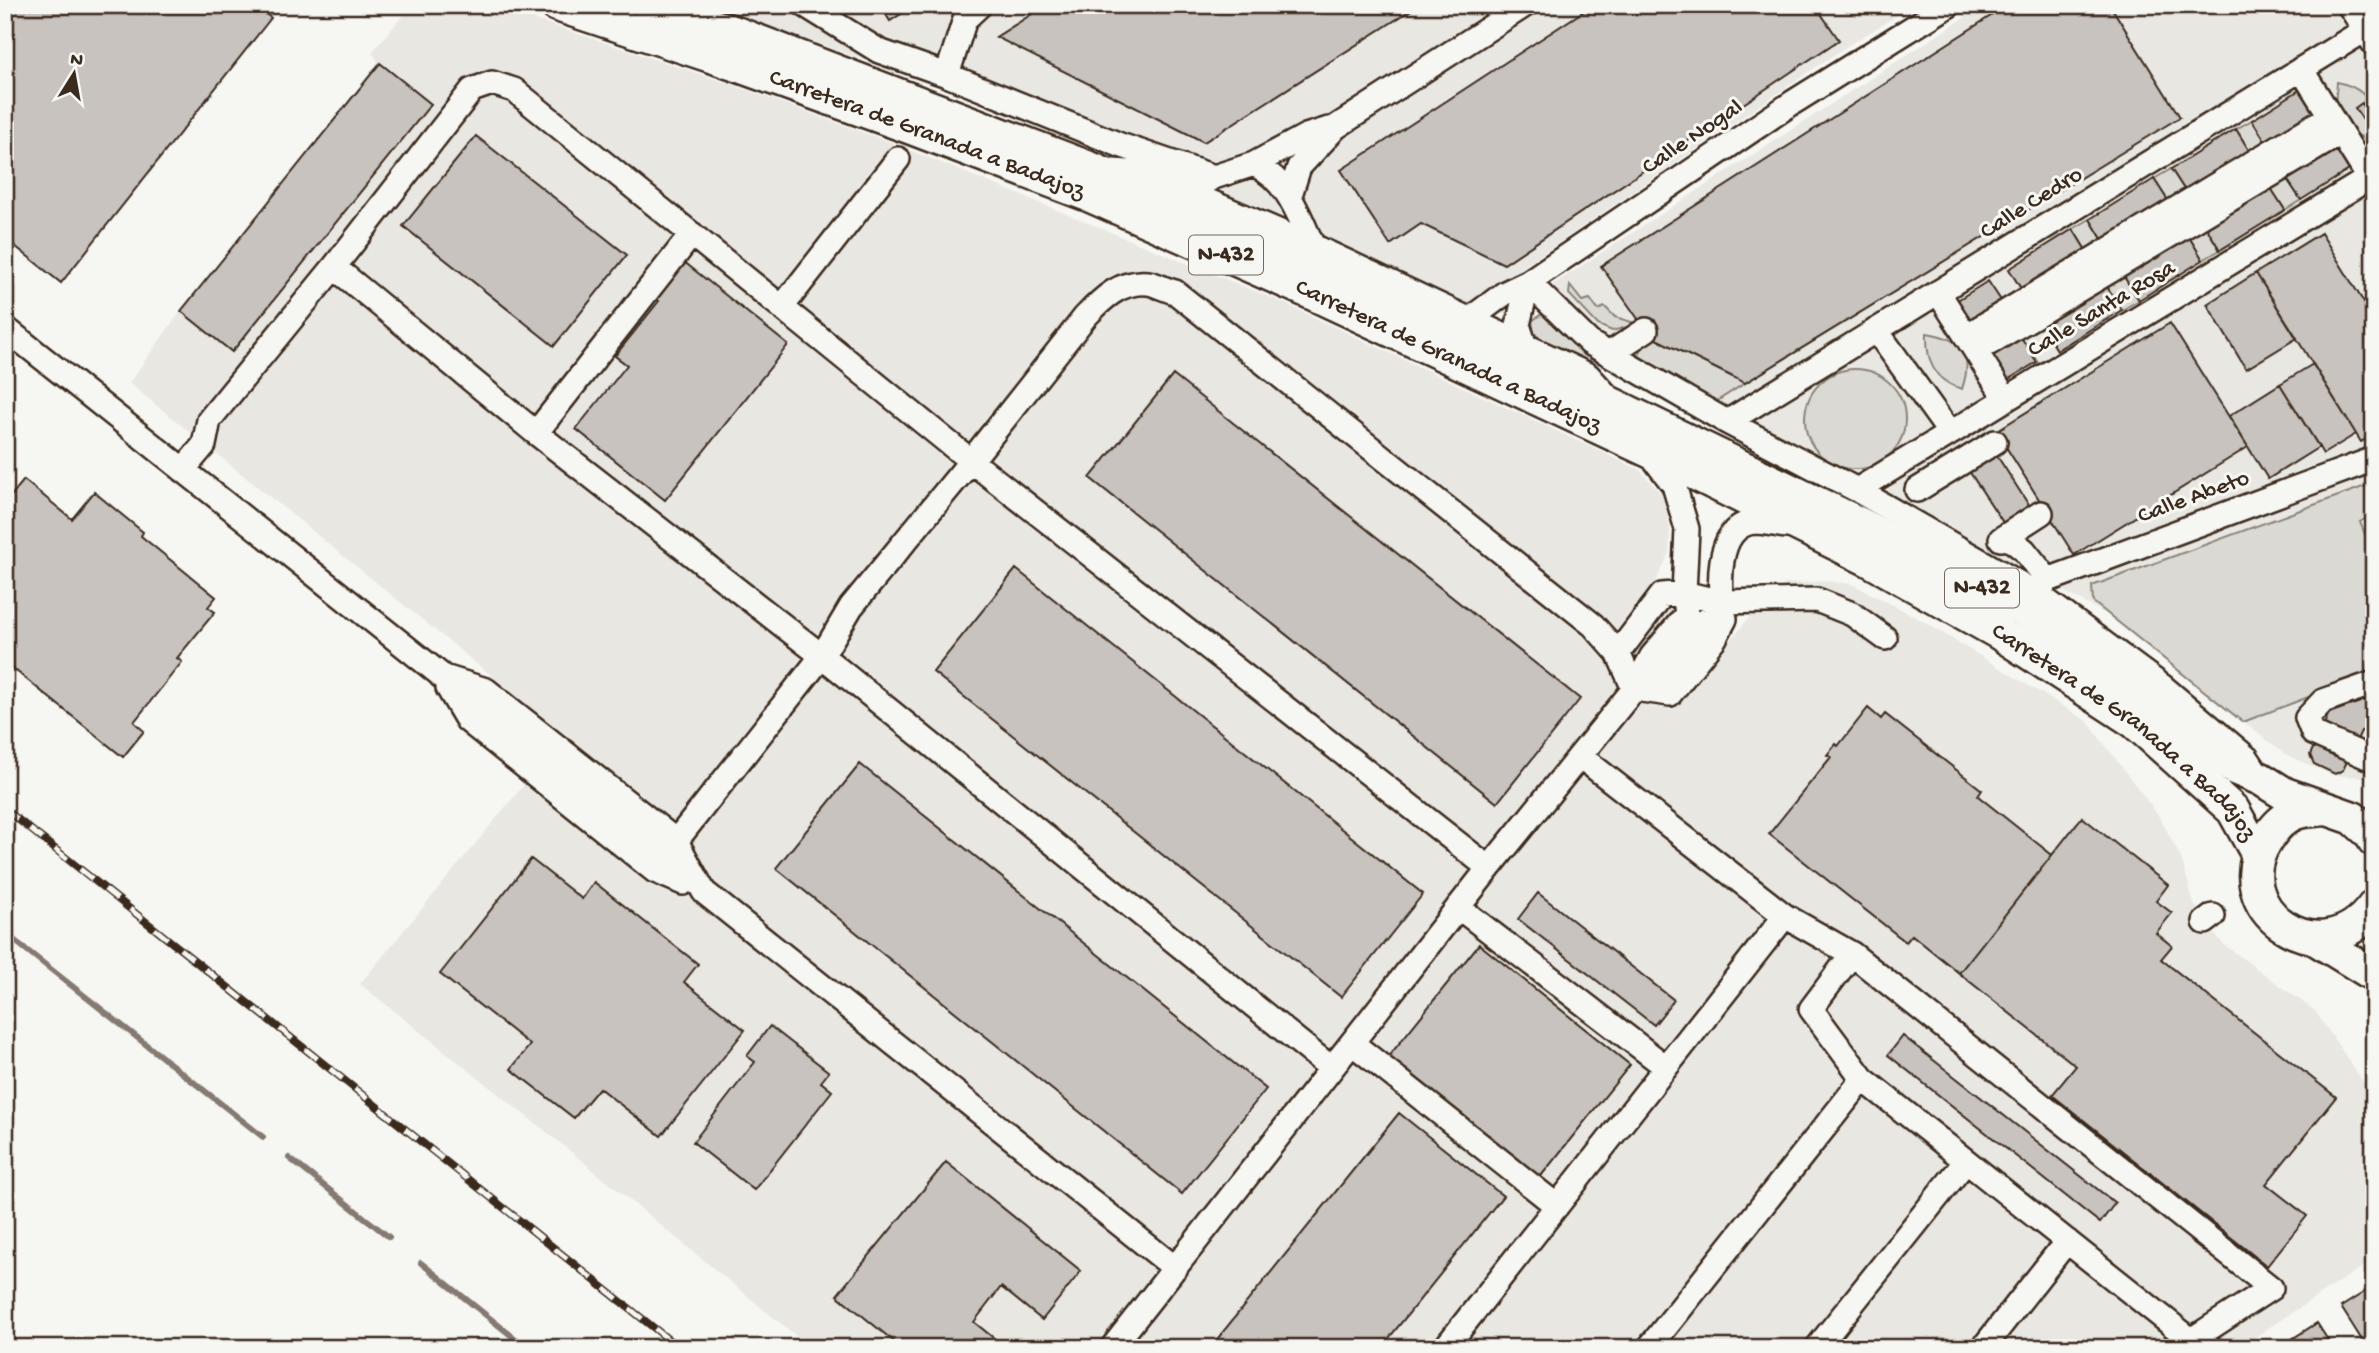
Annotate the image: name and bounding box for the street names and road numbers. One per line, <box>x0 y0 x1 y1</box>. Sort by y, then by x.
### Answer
street label: Carretera de Granada a Badajoz <box>765 63 1090 207</box>
street label: Calle Nogal <box>1637 94 1749 182</box>
street label: Calle Cedro <box>1975 161 2089 247</box>
road number: N-432 <box>1189 236 1263 274</box>
street label: Calle Santa Rosa <box>2023 254 2182 365</box>
street label: Carretera de Granada a Badajoz <box>1291 273 1607 442</box>
street label: Calle Abeto <box>2134 464 2254 532</box>
road number: N-432 <box>1945 568 2019 608</box>
street label: Carretera de Granada a Badajoz <box>1986 617 2263 848</box>

